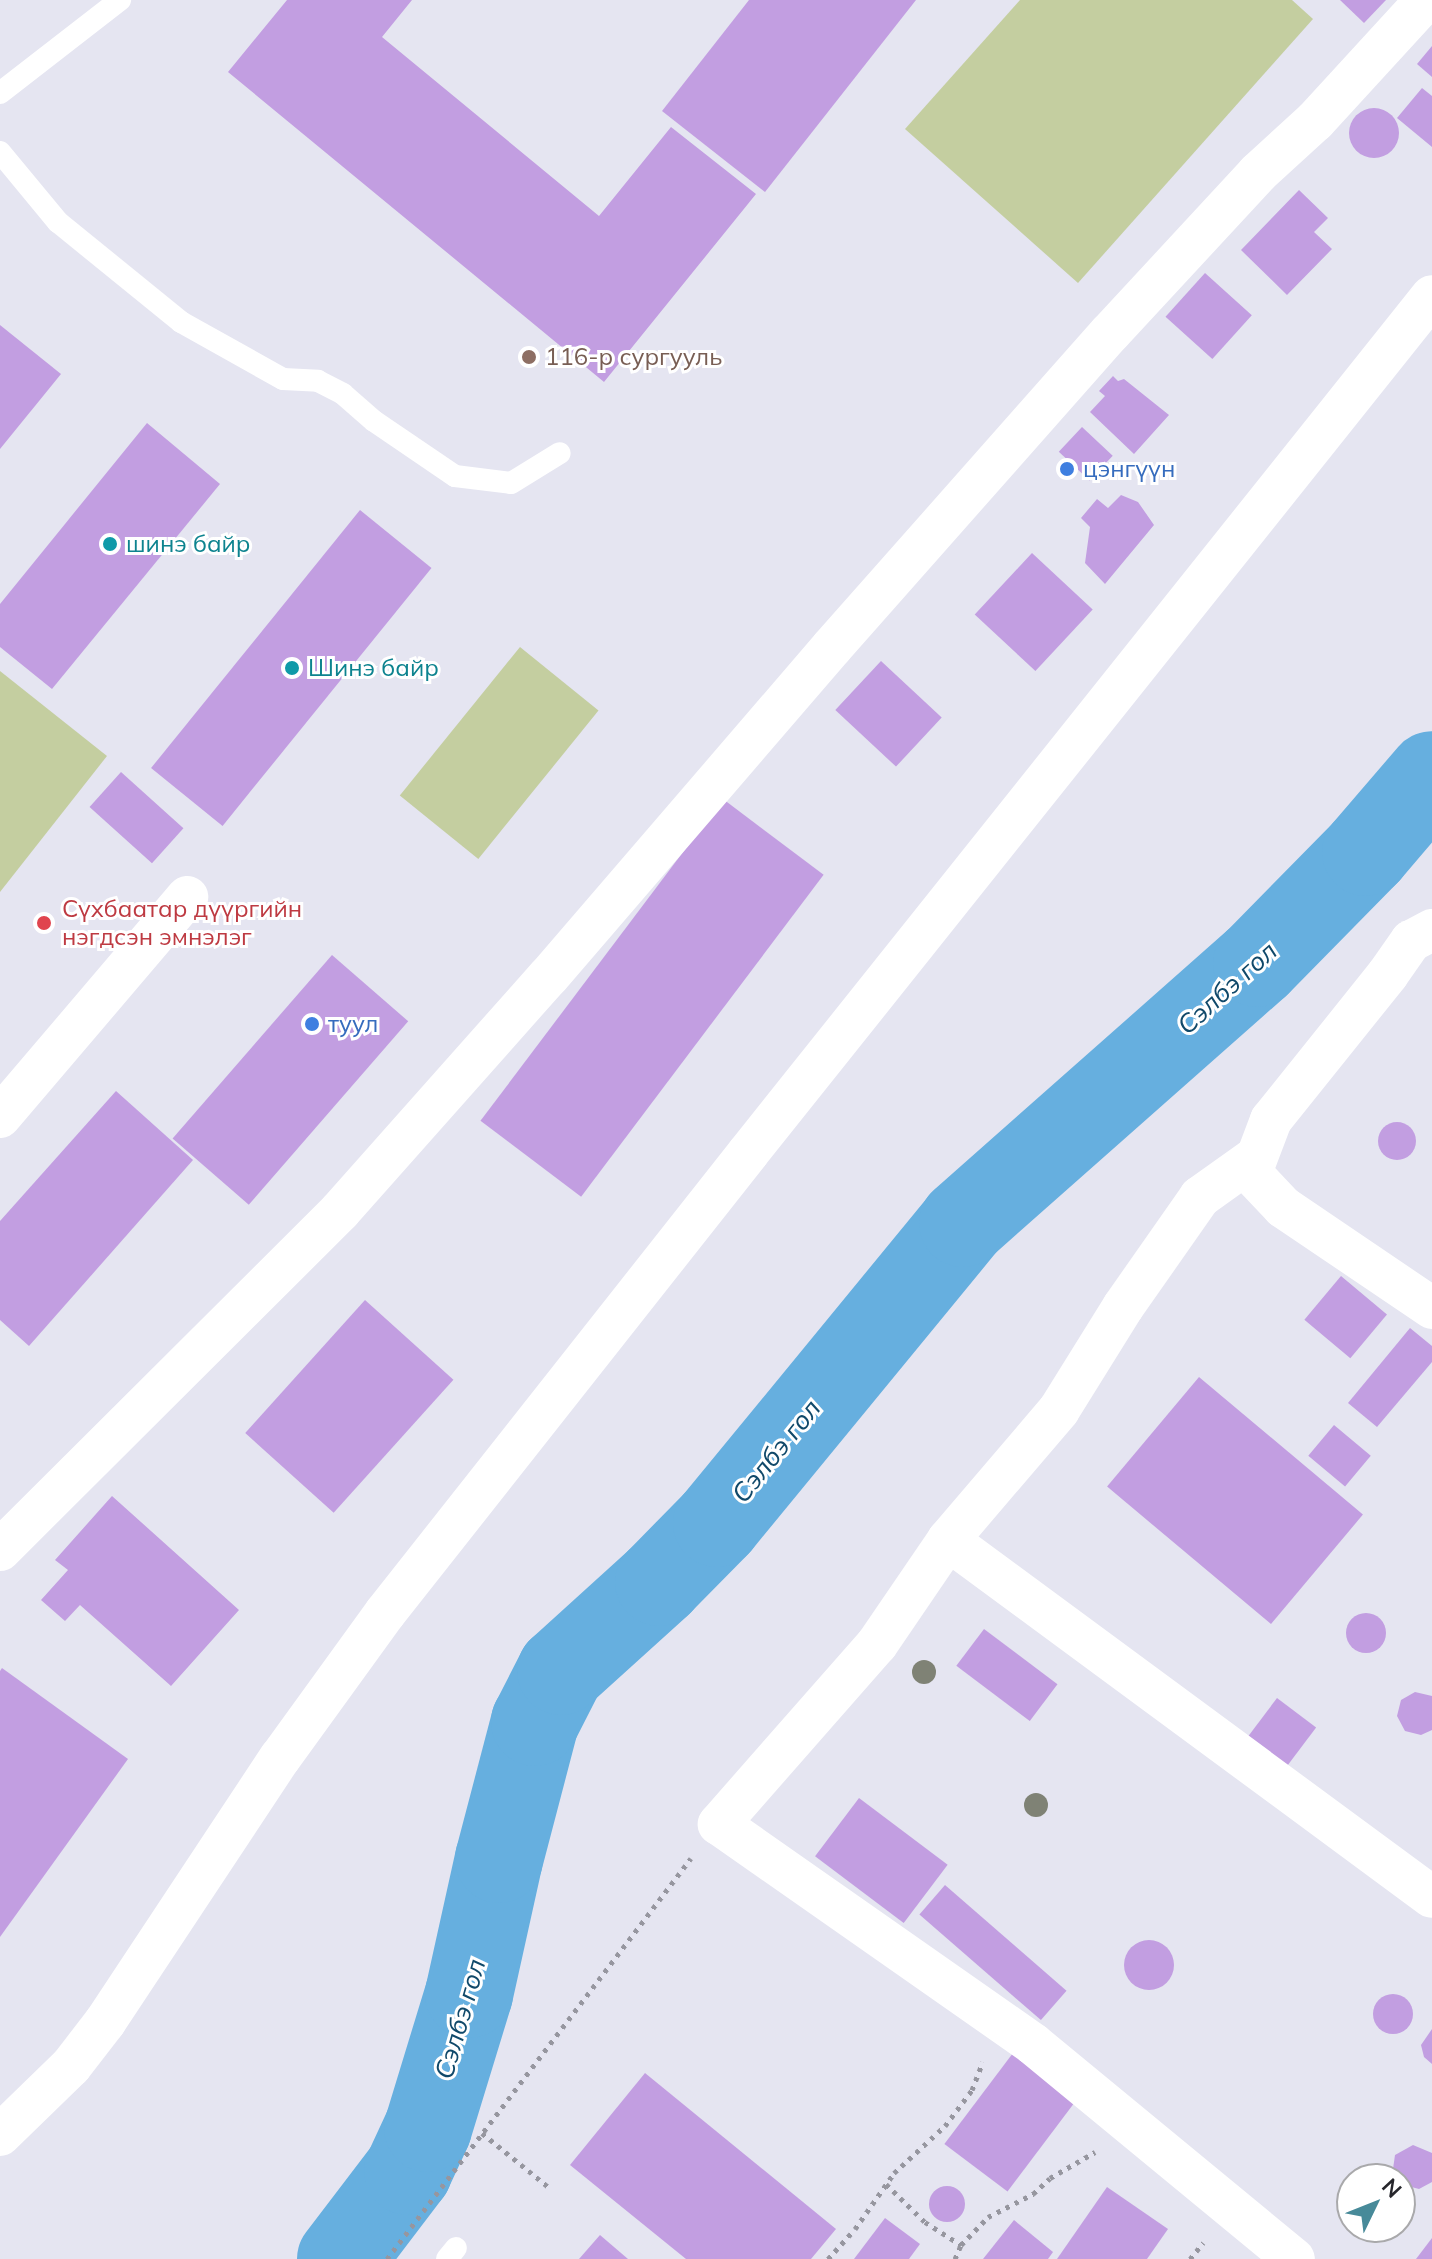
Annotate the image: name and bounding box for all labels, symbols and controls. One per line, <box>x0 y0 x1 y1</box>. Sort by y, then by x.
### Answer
place label: 116-р сургууль <box>545 343 722 371</box>
marker: 116-р сургууль <box>520 348 538 366</box>
place label: цэнгүүн <box>1083 455 1175 483</box>
marker: цэнгүүн <box>1058 460 1076 478</box>
place label: шинэ байр <box>126 530 251 558</box>
marker: шинэ байр <box>101 535 119 553</box>
place label: Шинэ байр <box>308 654 439 682</box>
marker: Шинэ байр <box>283 659 301 677</box>
place label: Сүхбаатар дүүргийн нэгдсэн эмнэлэг <box>62 895 302 951</box>
marker: Сүхбаатар дүүргийн нэгдсэн эмнэлэг <box>33 912 55 934</box>
water label: Сэлбэ гол <box>1171 935 1283 1041</box>
place label: туул <box>328 1010 378 1038</box>
marker: туул <box>303 1015 321 1033</box>
water label: Сэлбэ гол <box>725 1393 827 1509</box>
water label: Сэлбэ гол <box>428 1955 492 2083</box>
north arrow <box>1336 2163 1416 2243</box>
text: N <box>1376 2172 1408 2204</box>

